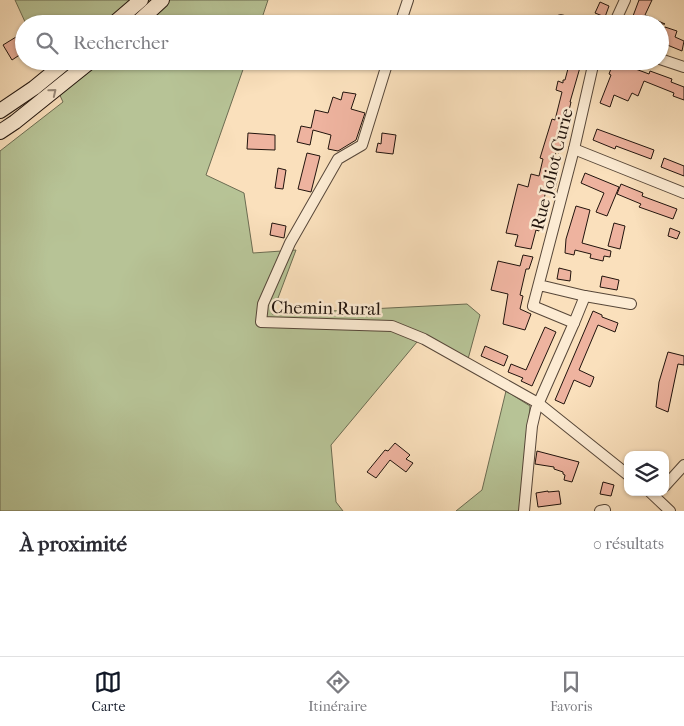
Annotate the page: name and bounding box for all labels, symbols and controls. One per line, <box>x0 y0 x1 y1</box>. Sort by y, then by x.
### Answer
search box <box>15 15 669 70</box>
icon: search <box>33 29 61 57</box>
text: Rechercher <box>73 32 169 54</box>
one-way arrow <box>48 88 57 97</box>
street label: Rue Joliot Curie <box>527 106 578 232</box>
street label: Chemin Rural <box>271 297 381 320</box>
map controls <box>624 451 669 496</box>
button: layers <box>624 451 669 496</box>
text: À proximité <box>20 532 127 556</box>
text: 0 résultats <box>593 534 664 553</box>
tab: Carte <box>91 668 125 715</box>
tab: Itinéraire <box>308 668 367 715</box>
tab: Favoris <box>550 668 593 715</box>

